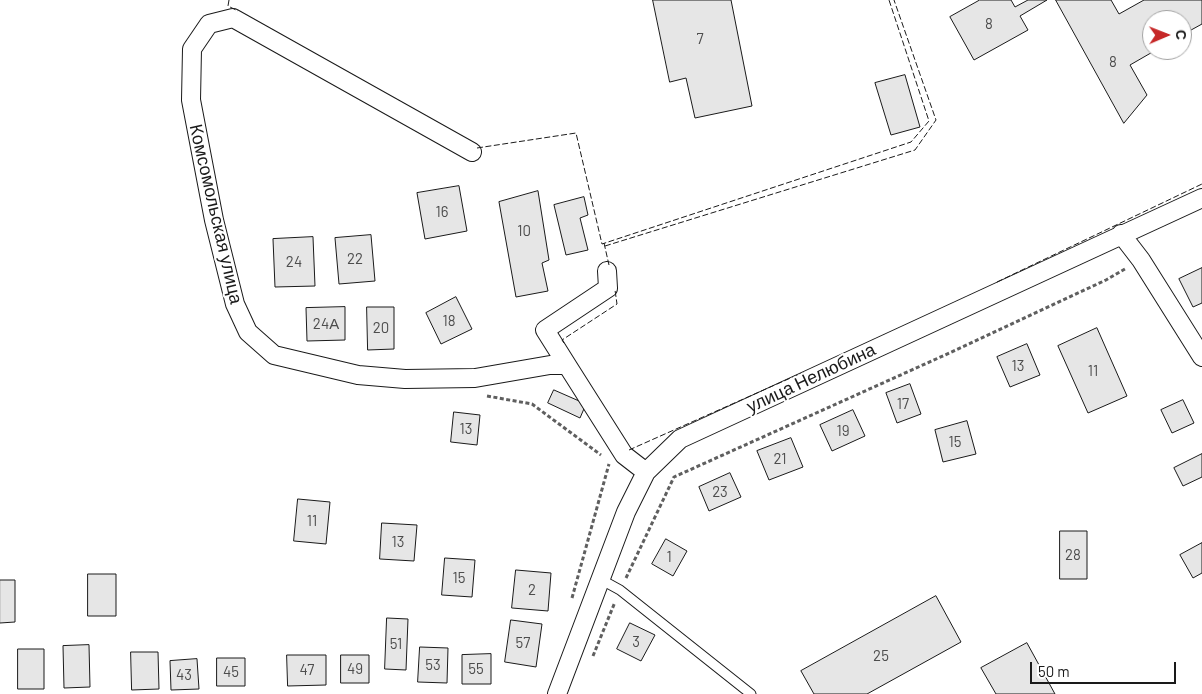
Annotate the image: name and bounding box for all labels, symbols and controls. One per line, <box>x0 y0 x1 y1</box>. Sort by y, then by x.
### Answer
north arrow <box>1142 10 1192 60</box>
house number: 8 <box>985 15 993 33</box>
house number: 7 <box>696 30 704 48</box>
text: С <box>1173 30 1190 40</box>
house number: 8 <box>1109 53 1117 71</box>
street label: Комсомольская улица <box>185 122 247 306</box>
house number: 16 <box>436 203 448 221</box>
house number: 10 <box>517 222 531 240</box>
house number: 22 <box>347 250 363 268</box>
house number: 24 <box>286 253 302 271</box>
house number: 18 <box>442 312 456 330</box>
house number: 24А <box>313 315 339 333</box>
house number: 20 <box>373 319 389 337</box>
street label: улица Нелюбина <box>743 339 879 417</box>
house number: 13 <box>1012 357 1024 375</box>
house number: 11 <box>1088 362 1098 380</box>
house number: 17 <box>897 395 909 413</box>
house number: 13 <box>460 420 472 438</box>
house number: 19 <box>836 422 850 440</box>
house number: 15 <box>949 433 961 451</box>
house number: 21 <box>773 450 787 468</box>
house number: 23 <box>712 483 728 501</box>
house number: 11 <box>307 512 317 530</box>
house number: 13 <box>392 533 404 551</box>
house number: 28 <box>1065 546 1081 564</box>
house number: 1 <box>666 548 672 566</box>
house number: 15 <box>453 569 465 587</box>
house number: 2 <box>528 581 536 599</box>
house number: 3 <box>632 633 640 651</box>
house number: 57 <box>516 634 530 652</box>
house number: 51 <box>390 635 402 653</box>
house number: 25 <box>873 647 889 665</box>
scale bar <box>1032 652 1178 684</box>
house number: 53 <box>425 656 441 674</box>
house number: 49 <box>347 660 363 678</box>
house number: 55 <box>468 660 484 678</box>
house number: 47 <box>300 661 314 679</box>
text: 50 m <box>1038 662 1070 680</box>
house number: 45 <box>223 663 239 681</box>
house number: 43 <box>176 666 192 684</box>

